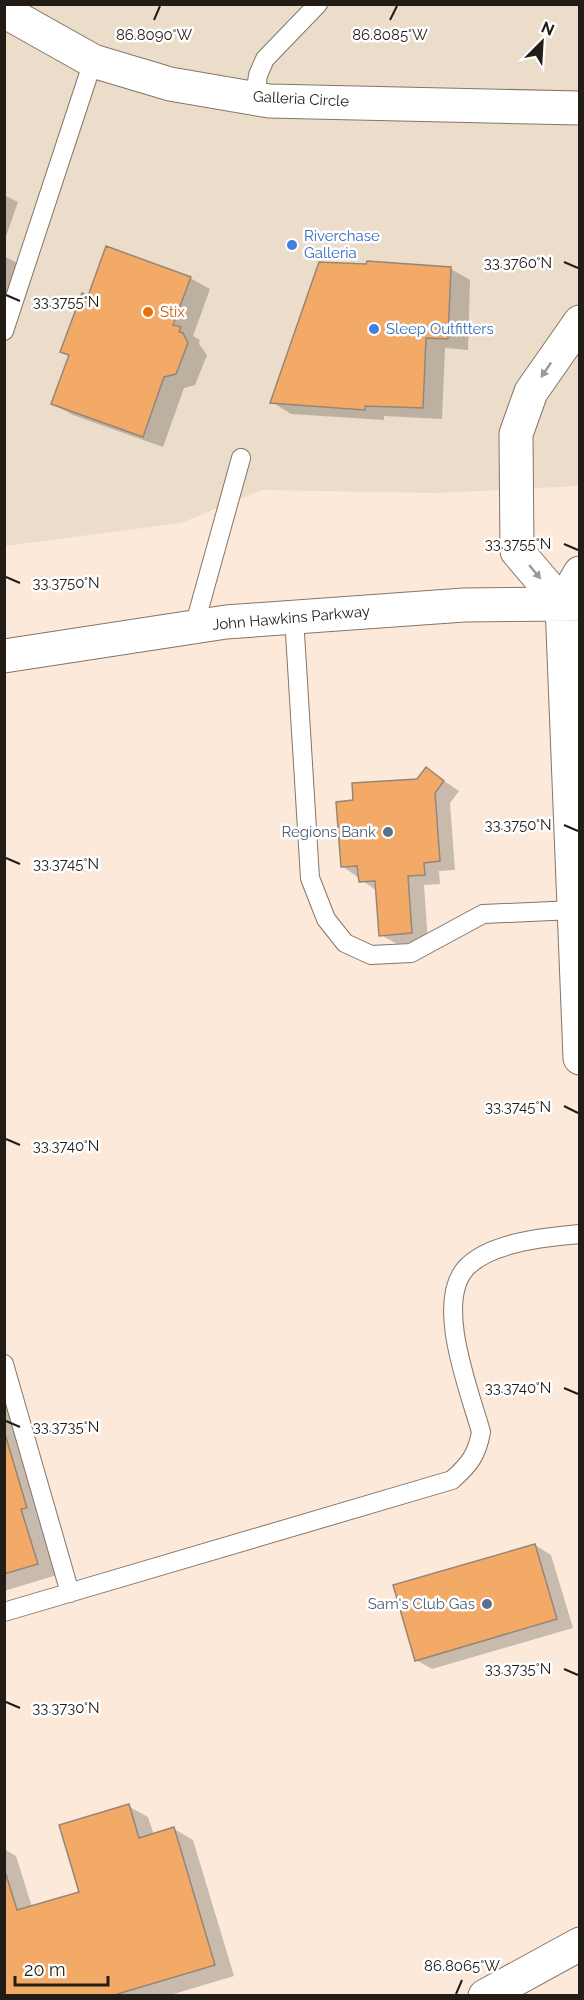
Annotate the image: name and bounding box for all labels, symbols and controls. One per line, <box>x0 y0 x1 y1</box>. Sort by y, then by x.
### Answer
north arrow <box>512 12 572 72</box>
text: N <box>538 18 557 40</box>
text: 86.8090°W <box>116 26 192 44</box>
text: 86.8085°W <box>352 26 428 44</box>
street label: Galleria Circle <box>253 87 350 111</box>
place label: Riverchase Galleria <box>304 227 380 262</box>
marker: Riverchase Galleria <box>285 238 299 252</box>
text: 33.3760°N <box>484 254 552 272</box>
text: 33.3755°N <box>33 293 99 311</box>
place label: Stix <box>160 303 185 321</box>
marker: Stix <box>141 305 155 319</box>
place label: Sleep Outfitters <box>386 320 494 338</box>
marker: Sleep Outfitters <box>367 322 381 336</box>
one-way arrow <box>541 362 552 378</box>
text: 33.3755°N <box>485 535 551 553</box>
one-way arrow <box>528 564 541 580</box>
text: 33.3750°N <box>32 574 100 592</box>
street label: John Hawkins Parkway <box>211 602 371 634</box>
text: 33.3750°N <box>484 816 552 834</box>
place label: Regions Bank <box>282 823 376 841</box>
marker: Regions Bank <box>381 825 395 839</box>
text: 33.3745°N <box>33 855 99 873</box>
text: 33.3745°N <box>485 1098 551 1116</box>
text: 33.3740°N <box>33 1137 99 1155</box>
text: 33.3740°N <box>485 1379 551 1397</box>
text: 33.3735°N <box>33 1418 99 1436</box>
place label: Sam's Club Gas <box>368 1595 475 1613</box>
marker: Sam's Club Gas <box>480 1597 494 1611</box>
text: 33.3735°N <box>485 1660 551 1678</box>
text: 33.3730°N <box>32 1699 100 1717</box>
scale bar <box>15 1949 108 1987</box>
text: 86.8065°W <box>424 1957 500 1975</box>
text: 20 m <box>24 1959 66 1980</box>

